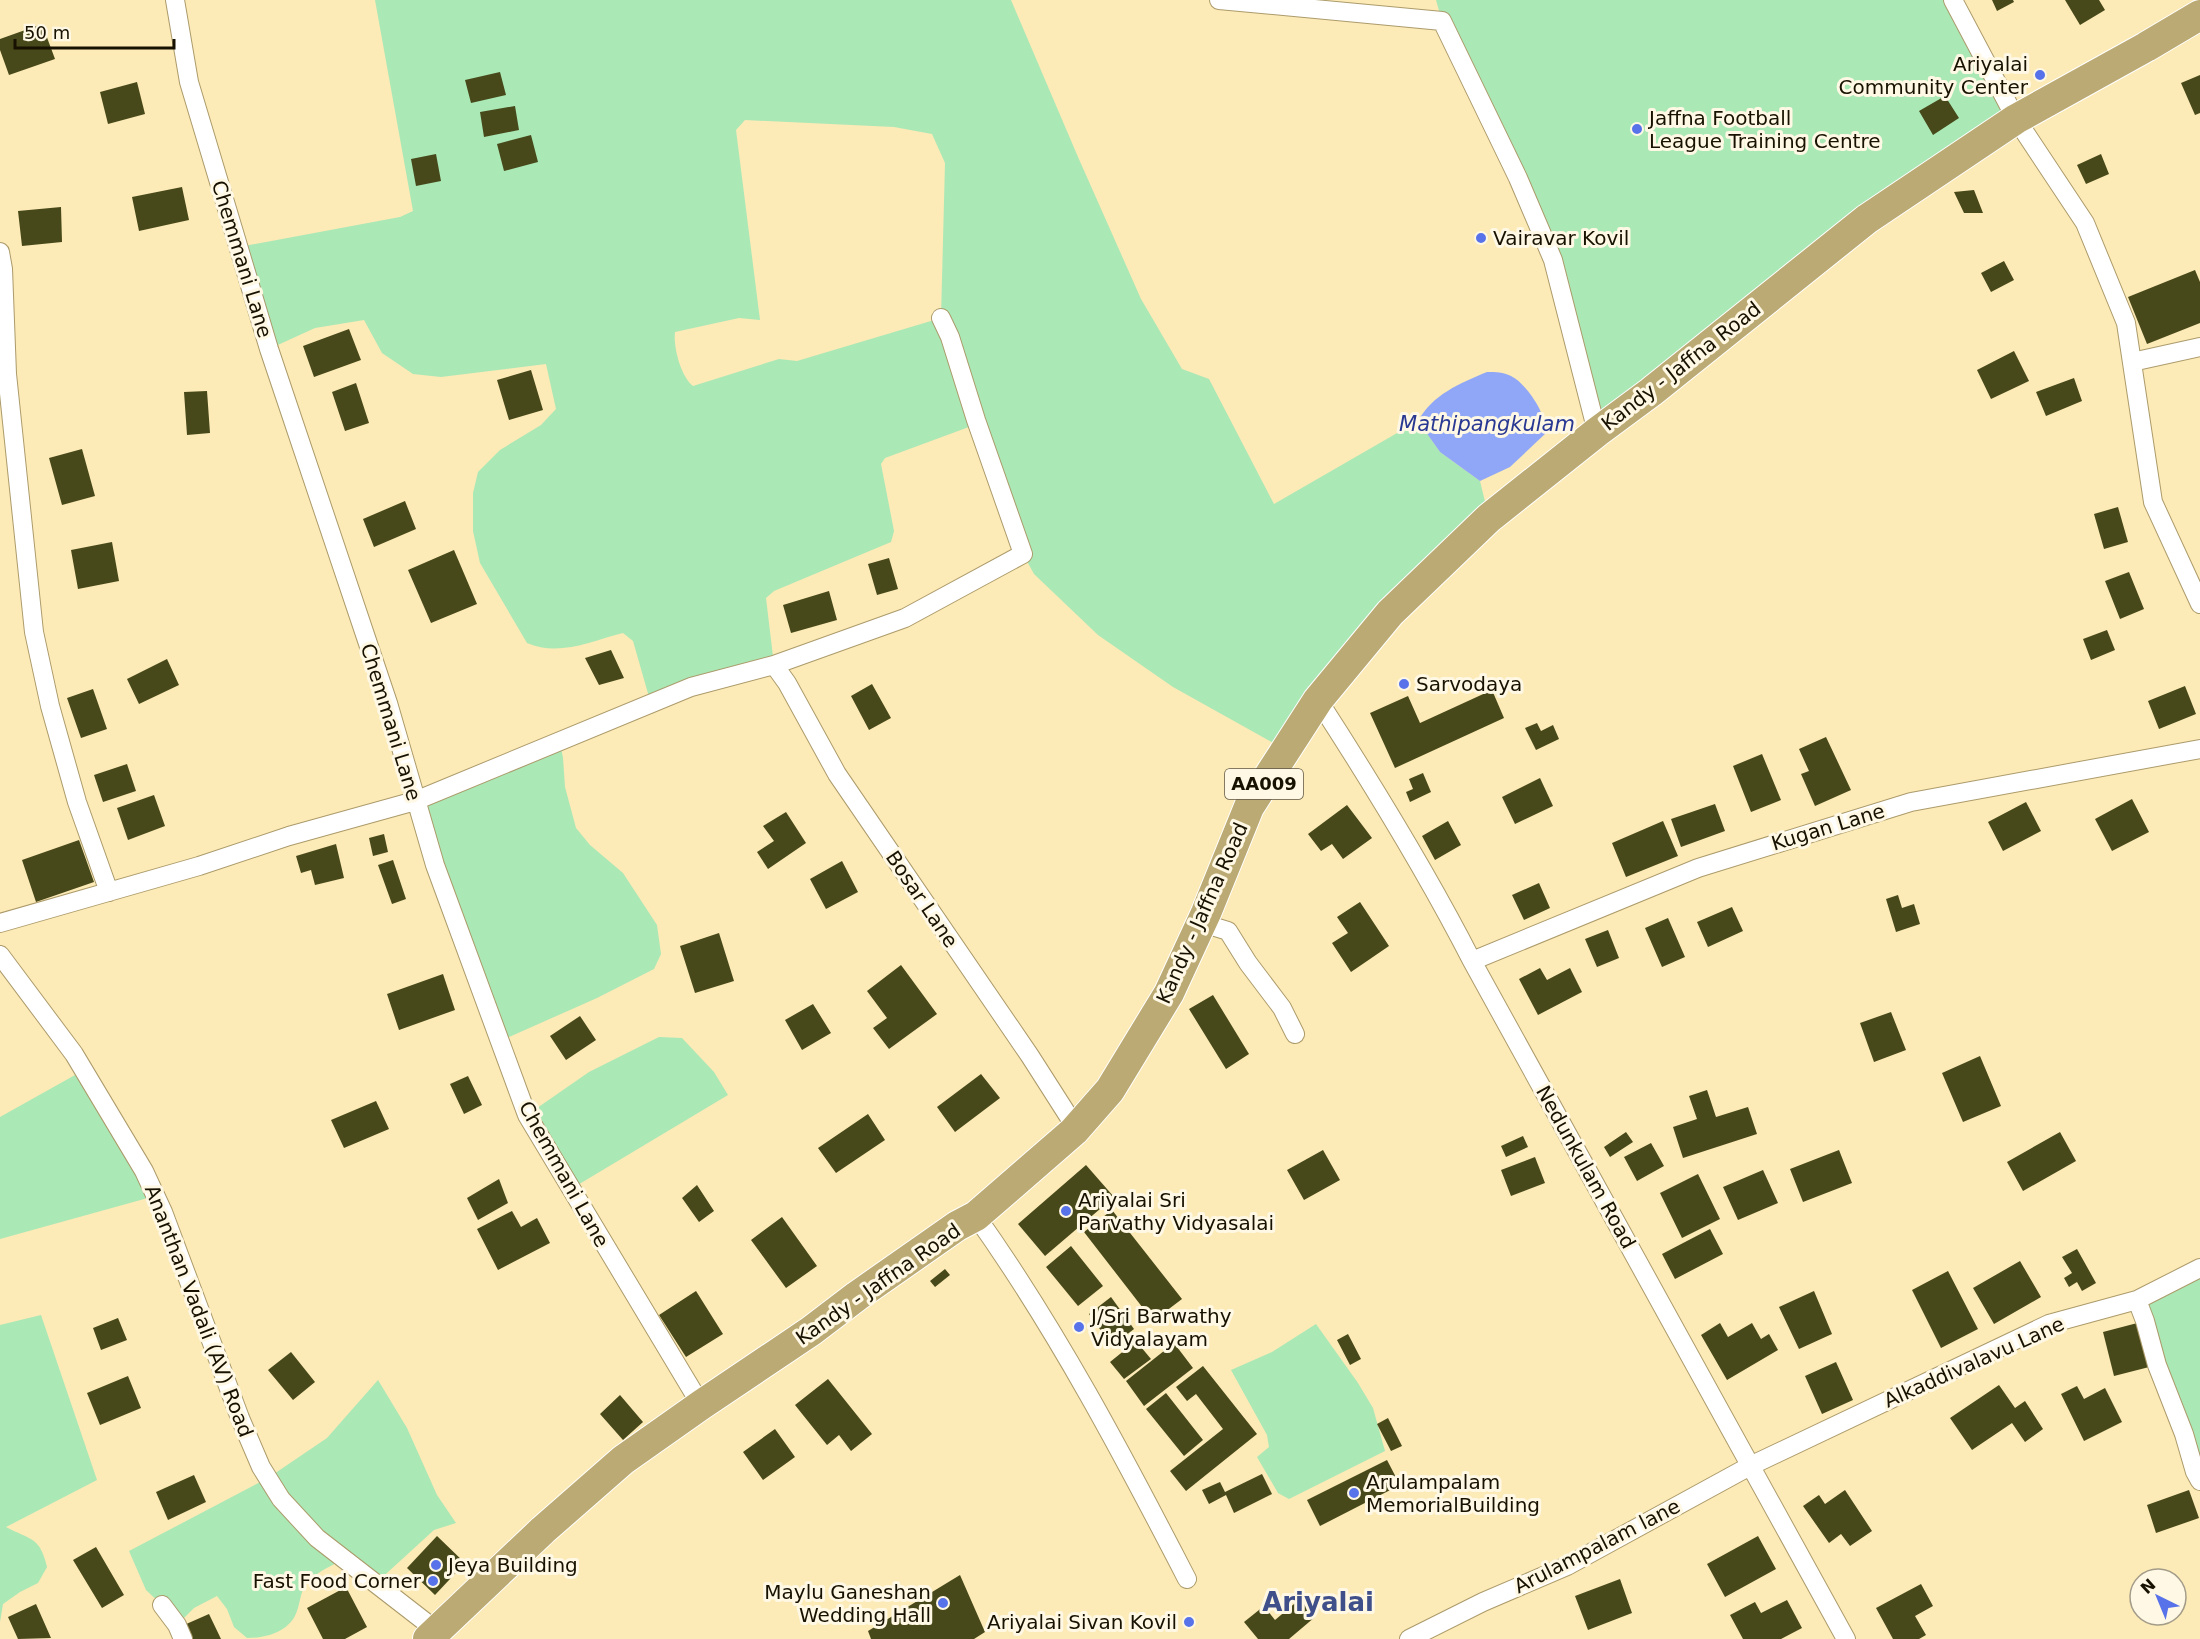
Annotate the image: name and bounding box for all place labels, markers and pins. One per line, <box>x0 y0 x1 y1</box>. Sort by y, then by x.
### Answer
place label: Ariyalai Community Center <box>1839 52 2029 99</box>
marker: Ariyalai Community Center <box>2033 68 2047 82</box>
place label: Jaffna Football League Training Centre <box>1647 106 1881 153</box>
marker: Jaffna Football League Training Centre <box>1630 122 1644 136</box>
place label: Vairavar Kovil <box>1493 226 1629 250</box>
marker: Vairavar Kovil <box>1474 231 1488 245</box>
place label: Sarvodaya <box>1416 672 1522 696</box>
marker: Sarvodaya <box>1397 677 1411 691</box>
place label: Ariyalai Sri Parvathy Vidyasalai <box>1078 1188 1274 1235</box>
marker: Ariyalai Sri Parvathy Vidyasalai <box>1059 1204 1073 1218</box>
place label: J/Sri Barwathy Vidyalayam <box>1089 1304 1232 1351</box>
marker: J/Sri Barwathy Vidyalayam <box>1072 1320 1086 1334</box>
place label: Arulampalam MemorialBuilding <box>1366 1470 1540 1517</box>
marker: Arulampalam MemorialBuilding <box>1347 1486 1361 1500</box>
place label: Jeya Building <box>446 1553 578 1577</box>
marker: Jeya Building <box>429 1558 443 1572</box>
place label: Fast Food Corner <box>253 1569 422 1593</box>
marker: Fast Food Corner <box>426 1574 440 1588</box>
place label: Maylu Ganeshan Wedding Hall <box>764 1580 931 1627</box>
marker: Maylu Ganeshan Wedding Hall <box>936 1596 950 1610</box>
place label: Ariyalai Sivan Kovil <box>987 1610 1177 1634</box>
marker: Ariyalai Sivan Kovil <box>1182 1615 1196 1629</box>

